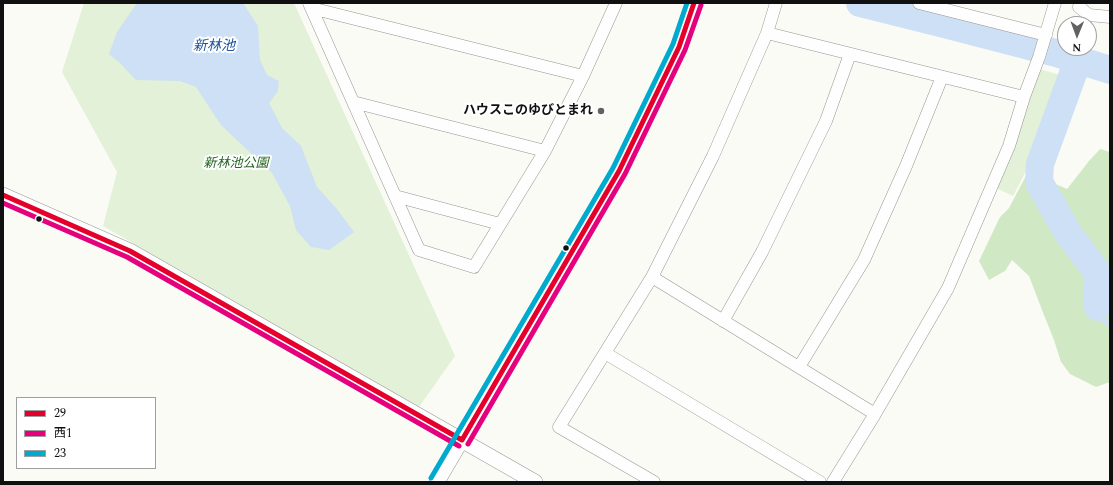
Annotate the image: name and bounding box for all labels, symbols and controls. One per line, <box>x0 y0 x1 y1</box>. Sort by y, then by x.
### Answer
north arrow <box>1057 16 1097 56</box>
water label: 新林池 <box>193 39 235 55</box>
text: N <box>1072 39 1081 56</box>
place label: ハウスこのゆびとまれ <box>463 103 593 119</box>
marker: ハウスこのゆびとまれ <box>596 106 606 116</box>
park label: 新林池公園 <box>204 156 268 172</box>
unlabelled marker <box>34 214 44 224</box>
unlabelled marker <box>561 243 571 253</box>
legend <box>16 397 156 469</box>
text: 29 <box>54 404 66 423</box>
text: 西1 <box>54 424 72 443</box>
text: 23 <box>54 444 66 463</box>

